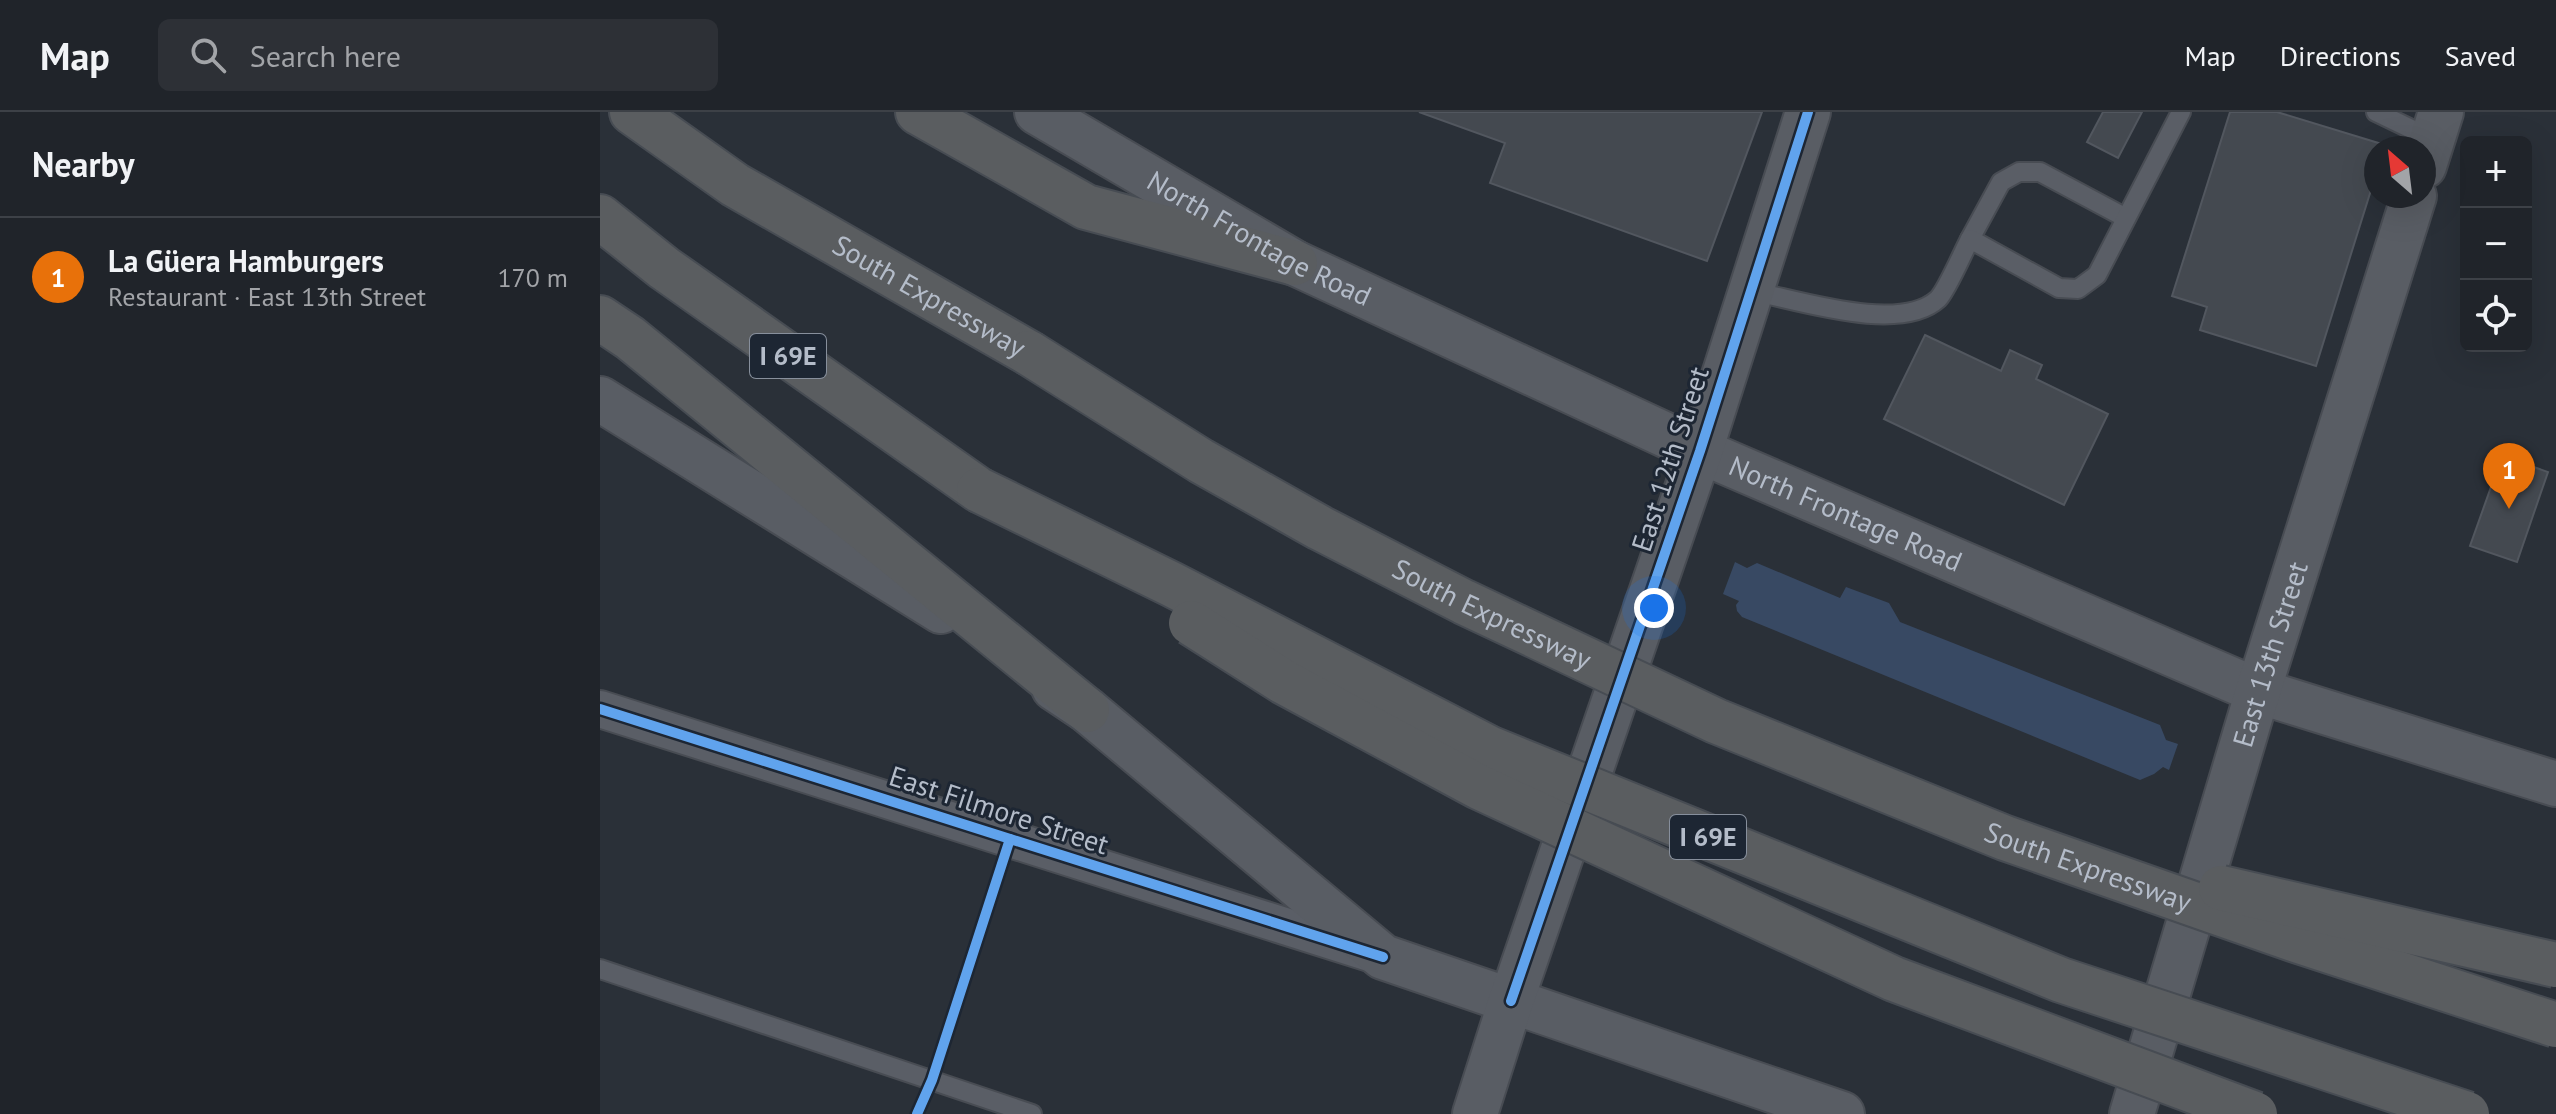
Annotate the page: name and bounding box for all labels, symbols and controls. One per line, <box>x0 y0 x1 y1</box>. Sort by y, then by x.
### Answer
search box <box>158 19 718 91</box>
text: Map <box>40 31 110 80</box>
icon: search <box>186 33 230 77</box>
text: Search here <box>250 36 401 75</box>
text: Map <box>2185 37 2236 74</box>
text: Directions <box>2280 37 2401 74</box>
text: Saved <box>2445 37 2516 74</box>
north arrow <box>2364 136 2436 208</box>
map controls <box>2460 136 2532 352</box>
button: + <box>2460 136 2532 208</box>
text: Nearby <box>32 142 134 186</box>
street label: North Frontage Road <box>1141 162 1378 314</box>
button: − <box>2460 208 2532 280</box>
street label: South Expressway <box>826 226 1033 365</box>
text: La Güera Hamburgers <box>108 241 384 280</box>
text: 1 <box>51 261 65 294</box>
text: 170 m <box>497 261 568 294</box>
text: Restaurant · East 13th Street <box>108 280 426 313</box>
button: locate <box>2460 280 2532 352</box>
road number: I 69E <box>750 334 826 378</box>
street label: East 12th Street <box>1622 361 1717 556</box>
pin: 1 <box>2483 443 2535 509</box>
street label: North Frontage Road <box>1724 447 1968 580</box>
street label: South Expressway <box>1386 549 1598 678</box>
street label: East 13th Street <box>2223 556 2316 751</box>
your location <box>1634 588 1674 628</box>
street label: East Filmore Street <box>885 757 1114 863</box>
street label: South Expressway <box>1979 813 2197 920</box>
road number: I 69E <box>1670 815 1746 859</box>

